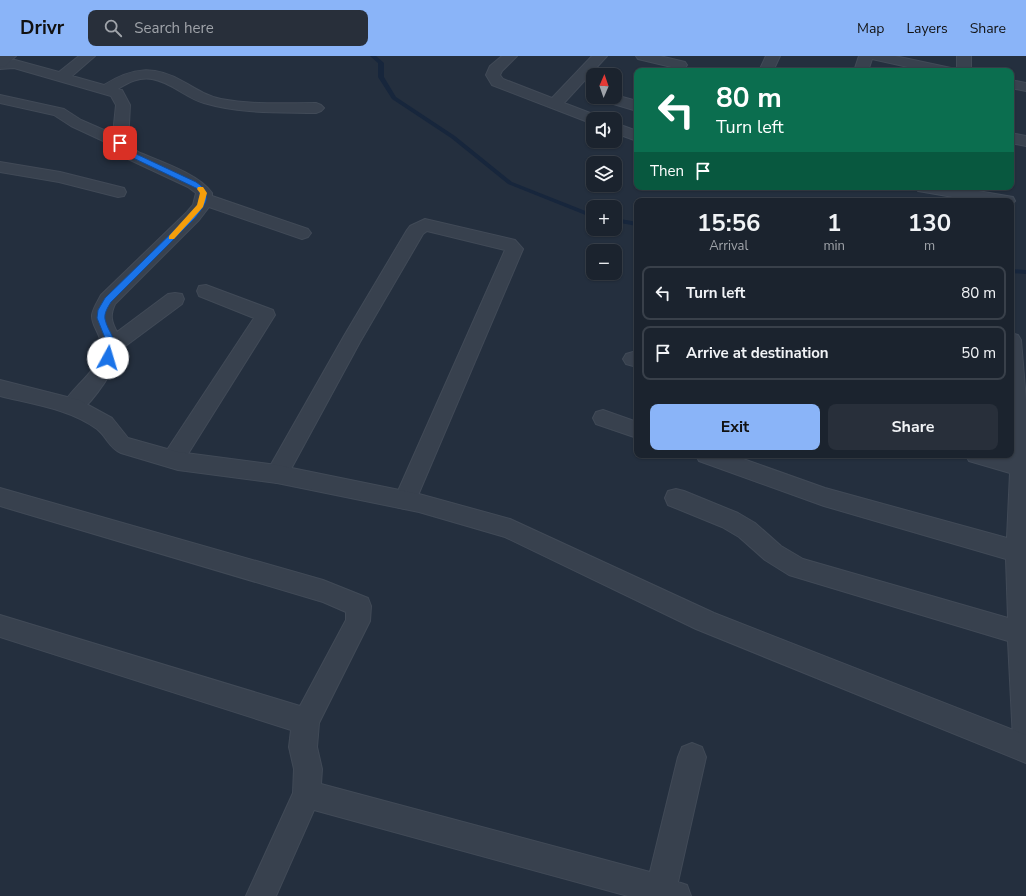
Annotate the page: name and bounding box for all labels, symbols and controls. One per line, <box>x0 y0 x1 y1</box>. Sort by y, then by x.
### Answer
search box <box>88 10 368 46</box>
text: Drivr <box>20 15 64 41</box>
icon: search <box>102 17 124 39</box>
text: Search here <box>134 18 214 38</box>
text: Map <box>857 19 884 38</box>
text: Layers <box>906 19 948 38</box>
text: Share <box>970 19 1006 38</box>
north arrow <box>586 68 622 104</box>
map controls <box>586 68 622 280</box>
text: 80 m <box>716 79 782 117</box>
icon: left <box>650 84 702 136</box>
button: sound <box>586 112 622 148</box>
text: Turn left <box>716 115 784 139</box>
pin <box>103 126 137 160</box>
icon: arrive <box>109 132 131 154</box>
button: layers <box>586 156 622 192</box>
icon: arrive <box>692 160 714 182</box>
text: Then <box>650 161 684 181</box>
button: + <box>586 200 622 236</box>
text: 15:56 <box>697 207 760 239</box>
text: 1 <box>827 207 841 239</box>
text: 130 <box>908 207 951 239</box>
text: Arrival <box>709 237 748 255</box>
text: min <box>823 237 845 255</box>
text: m <box>924 237 935 255</box>
button: − <box>586 244 622 280</box>
icon: left <box>652 282 674 304</box>
text: Turn left <box>686 283 745 303</box>
text: 80 m <box>961 283 996 303</box>
position arrow <box>87 337 129 379</box>
icon: arrive <box>652 342 674 364</box>
text: Arrive at destination <box>686 343 829 363</box>
text: 50 m <box>961 343 996 363</box>
button: Exit <box>650 404 820 450</box>
button: Share <box>828 404 998 450</box>

